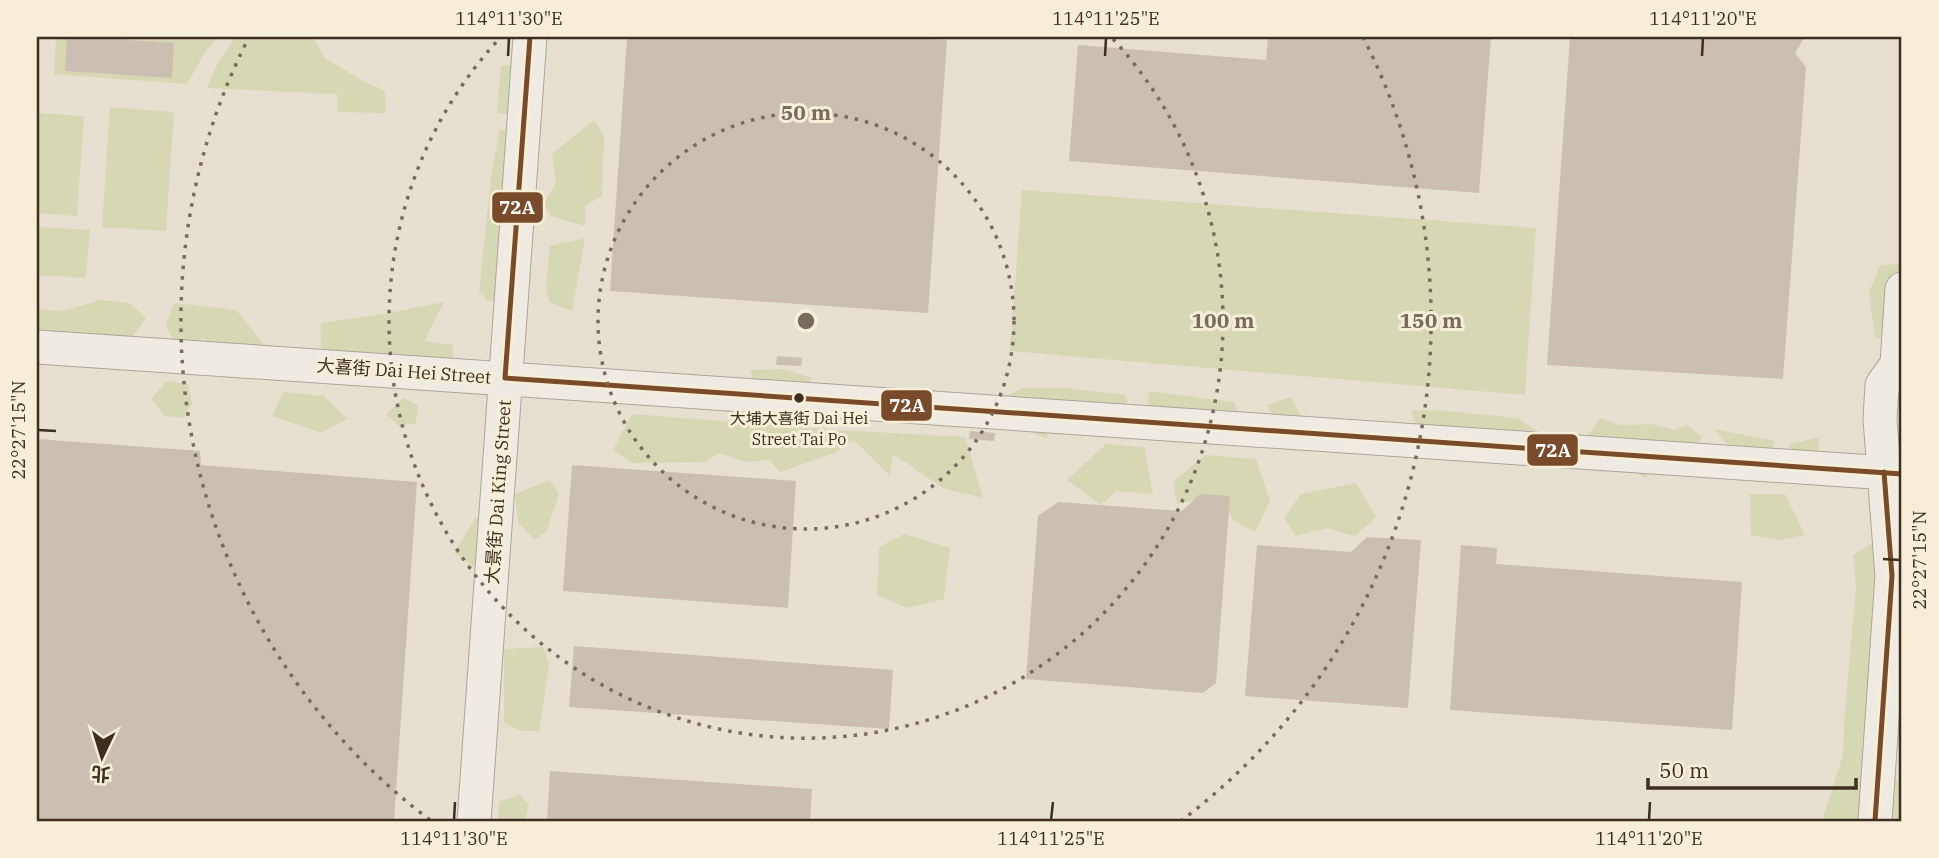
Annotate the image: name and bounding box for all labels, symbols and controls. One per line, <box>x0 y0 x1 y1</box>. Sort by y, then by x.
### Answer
text: 114°11'30"E <box>455 7 563 30</box>
text: 114°11'25"E <box>1052 7 1160 30</box>
text: 114°11'20"E <box>1649 7 1757 30</box>
text: 50 m <box>781 98 831 126</box>
line badge: 72A <box>491 191 544 224</box>
text: 72A <box>499 195 536 219</box>
text: 100 m <box>1191 306 1255 334</box>
text: 150 m <box>1399 306 1463 334</box>
centre of rings <box>794 309 818 333</box>
street label: 大喜街 Dai Hei Street <box>316 353 492 389</box>
text: 22°27'15"N <box>7 381 30 480</box>
line badge: 72A <box>880 389 933 422</box>
marker: 大埔大喜街 Dai Hei Street Tai Po <box>792 391 806 405</box>
text: 72A <box>889 393 926 417</box>
street label: 大景街 Dai King Street <box>480 399 516 585</box>
place label: 大埔大喜街 Dai Hei Street Tai Po <box>730 408 868 449</box>
line badge: 72A <box>1526 433 1579 467</box>
text: 72A <box>1535 438 1572 462</box>
text: 22°27'15"N <box>1908 511 1931 610</box>
north arrow <box>66 722 136 792</box>
scale bar <box>1648 746 1857 790</box>
text: 50 m <box>1659 756 1709 784</box>
text: 北 <box>90 761 111 787</box>
text: 114°11'30"E <box>400 827 508 850</box>
text: 114°11'25"E <box>997 827 1105 850</box>
text: 114°11'20"E <box>1595 827 1703 850</box>

